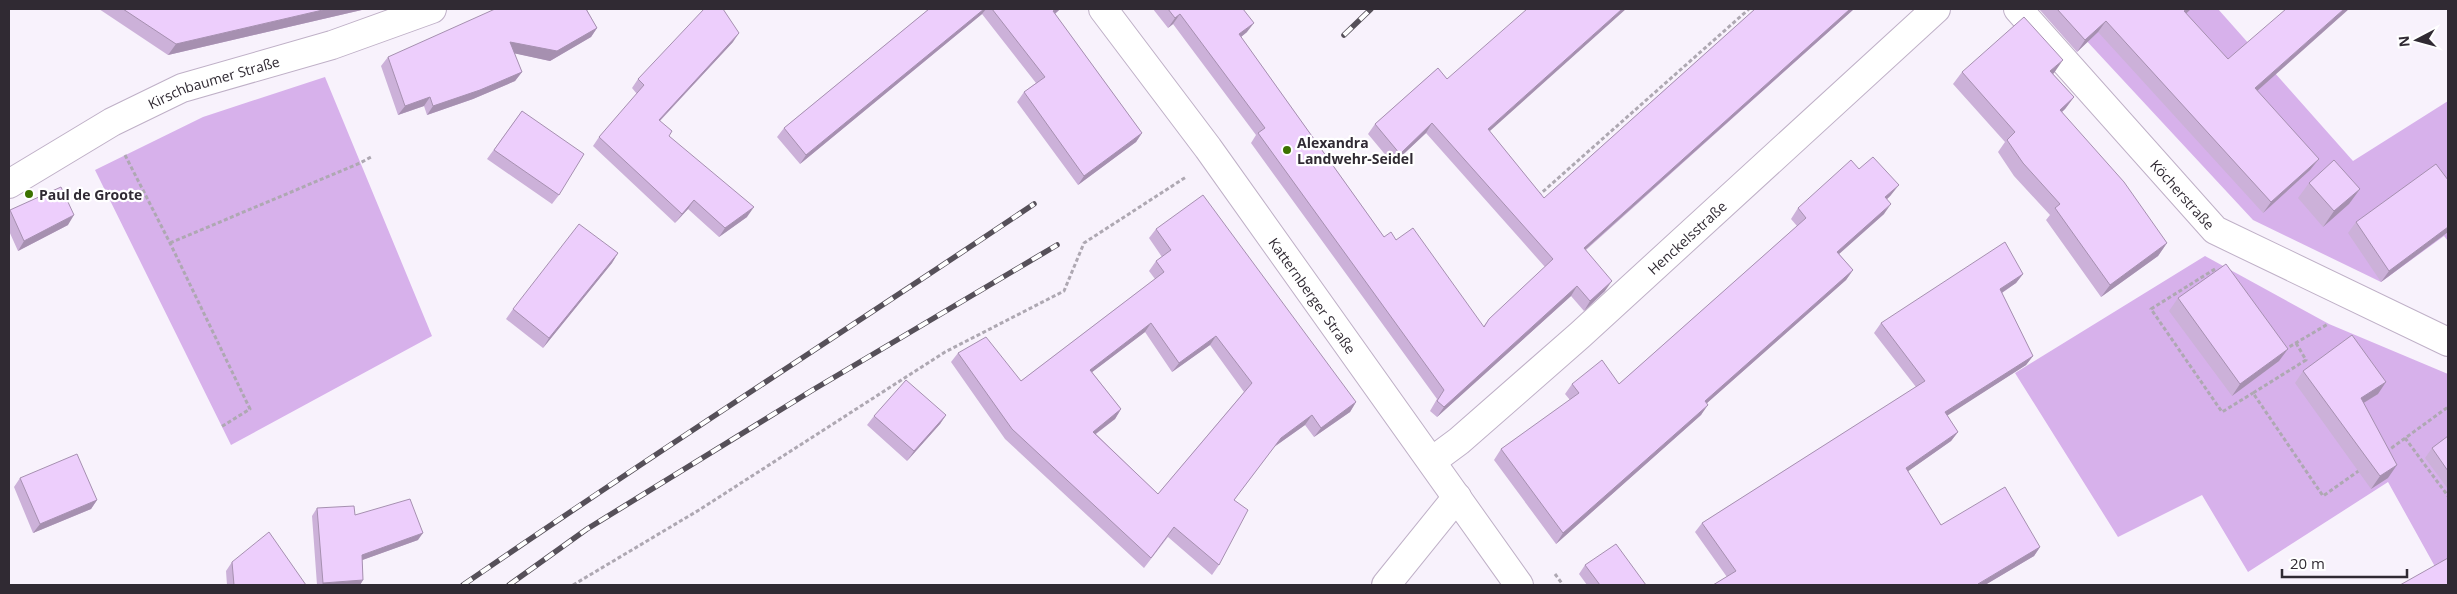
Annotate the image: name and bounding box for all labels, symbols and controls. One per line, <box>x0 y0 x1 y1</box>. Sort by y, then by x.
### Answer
north arrow <box>2392 15 2442 65</box>
text: N <box>2394 35 2414 48</box>
street label: Kirschbaumer Straße <box>145 51 282 113</box>
place label: Alexandra Landwehr-Seidel <box>1297 133 1413 168</box>
marker: Alexandra Landwehr-Seidel <box>1281 144 1293 156</box>
street label: Köcherstraße <box>2147 155 2219 233</box>
place label: Paul de Groote <box>39 185 142 204</box>
marker: Paul de Groote <box>23 188 35 200</box>
street label: Henckelsstraße <box>1643 196 1730 278</box>
street label: Katternberger Straße <box>1265 233 1361 357</box>
scale bar <box>2282 546 2407 578</box>
text: 20 m <box>2290 553 2325 573</box>

